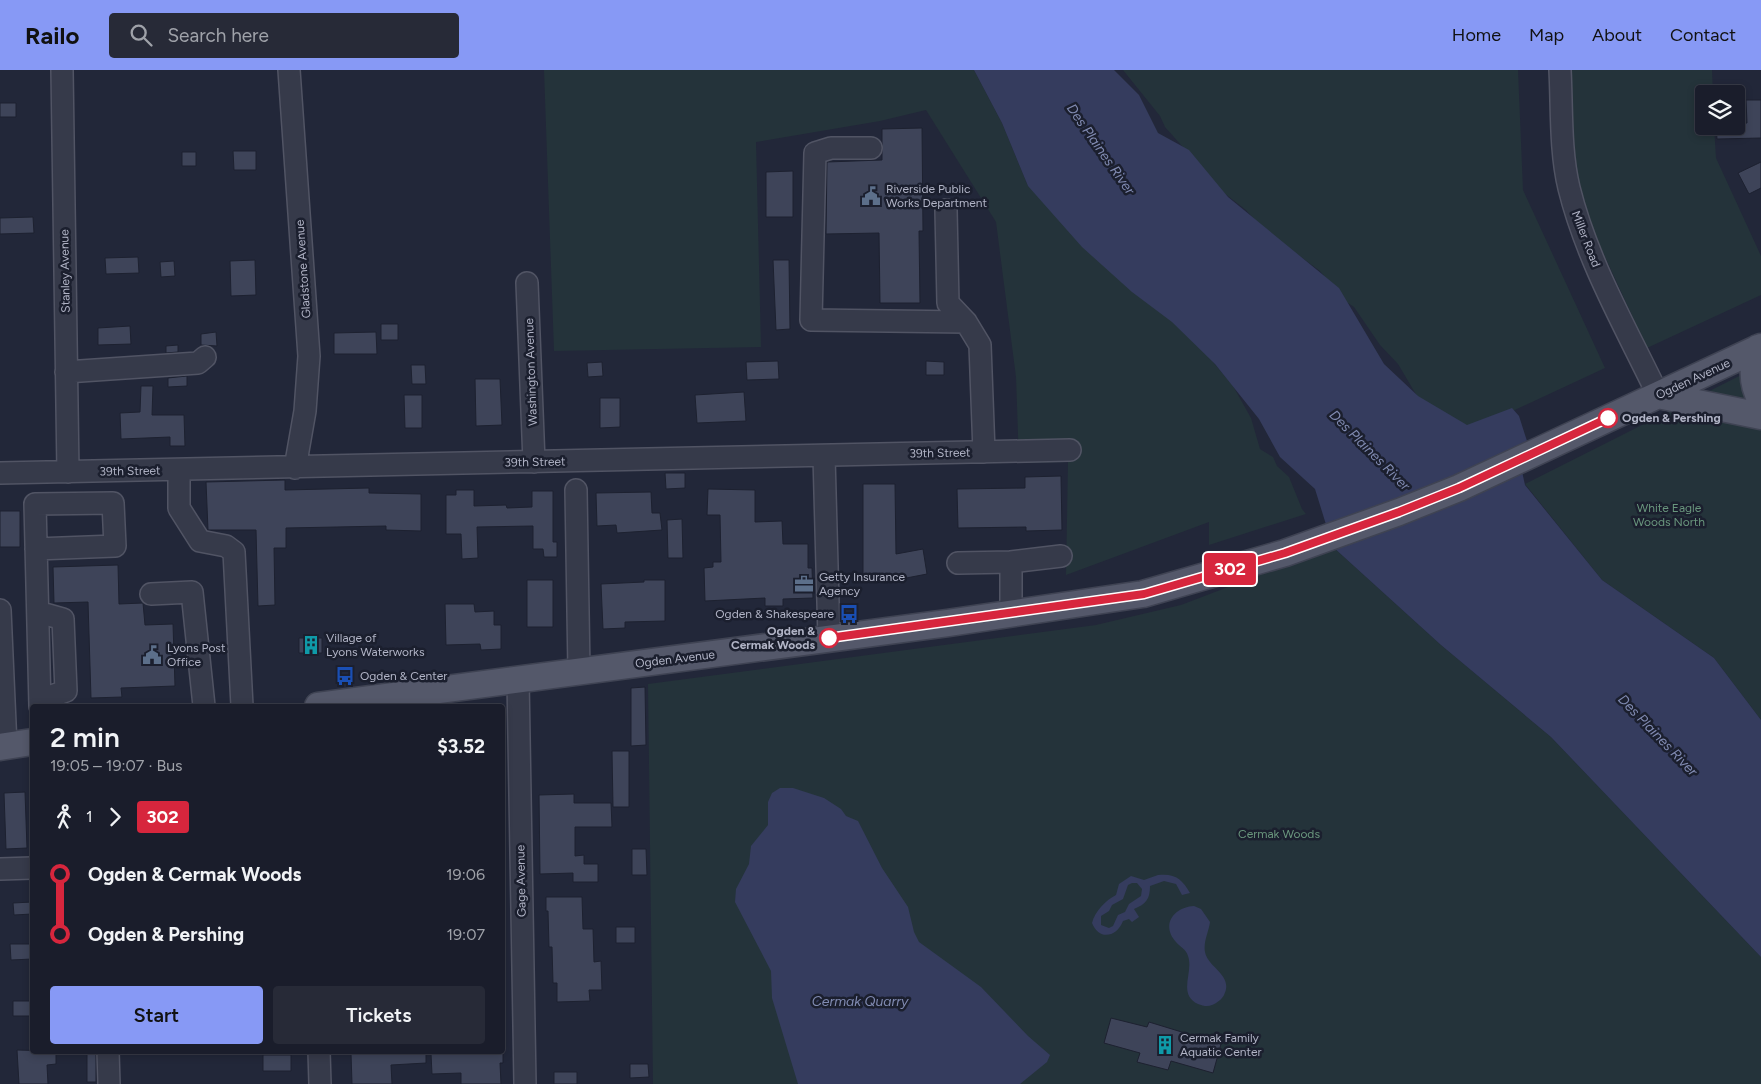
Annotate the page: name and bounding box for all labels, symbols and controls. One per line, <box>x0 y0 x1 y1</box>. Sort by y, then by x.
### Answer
search box <box>109 13 459 58</box>
text: Railo <box>25 21 79 50</box>
icon: search <box>127 21 155 49</box>
text: Search here <box>167 24 269 47</box>
text: Home <box>1452 24 1501 46</box>
text: Map <box>1529 24 1564 46</box>
text: About <box>1592 24 1642 46</box>
text: Contact <box>1670 24 1736 46</box>
map controls <box>1695 85 1745 135</box>
button: layers <box>1695 85 1745 135</box>
water label: Des Plaines River <box>1063 101 1139 199</box>
place label: Riverside Public Works Department <box>886 182 987 210</box>
public building icon: Riverside Public Works Department <box>860 185 882 207</box>
street label: Miller Road <box>1569 209 1603 269</box>
street label: Gladstone Avenue <box>293 219 313 319</box>
street label: Stanley Avenue <box>57 229 73 313</box>
street label: Washington Avenue <box>522 318 540 426</box>
street label: Ogden Avenue <box>1654 356 1733 402</box>
water label: Des Plaines River <box>1326 406 1414 495</box>
marker: Ogden & Pershing <box>1598 408 1618 428</box>
place label: Ogden & Pershing <box>1622 411 1721 425</box>
street label: 39th Street <box>909 445 971 461</box>
street label: 39th Street <box>504 454 566 470</box>
street label: 39th Street <box>99 463 161 479</box>
park label: White Eagle Woods North <box>1633 501 1705 529</box>
line badge: 302 <box>1201 553 1259 585</box>
text: 302 <box>1214 558 1246 580</box>
place label: Getty Insurance Agency <box>819 570 906 598</box>
office icon: Getty Insurance Agency <box>793 573 815 595</box>
bus stop icon: Ogden & Shakespeare <box>838 603 860 625</box>
place label: Ogden & Shakespeare <box>715 607 834 621</box>
place label: Ogden & Cermak Woods <box>731 624 815 652</box>
marker: Ogden & Cermak Woods <box>819 628 839 648</box>
place label: Village of Lyons Waterworks <box>326 631 425 659</box>
building icon: Village of Lyons Waterworks <box>300 634 322 656</box>
place label: Lyons Post Office <box>167 641 226 669</box>
public building icon: Lyons Post Office <box>141 644 163 666</box>
street label: Ogden Avenue <box>634 647 716 671</box>
bus stop icon: Ogden & Center <box>334 665 356 687</box>
place label: Ogden & Center <box>360 669 447 683</box>
water label: Des Plaines River <box>1614 691 1702 781</box>
text: 2 min <box>50 720 120 754</box>
text: $3.52 <box>437 735 485 758</box>
text: 19:05 – 19:07 · Bus <box>50 756 183 775</box>
icon: walk <box>50 803 78 831</box>
icon: forward <box>101 803 129 831</box>
text: 302 <box>147 806 179 828</box>
text: 1 <box>86 807 93 826</box>
park label: Cermak Woods <box>1238 827 1320 841</box>
street label: Gage Avenue <box>513 844 529 917</box>
text: Ogden & Cermak Woods <box>88 863 301 886</box>
text: 19:06 <box>446 865 485 884</box>
text: Ogden & Pershing <box>88 923 244 946</box>
text: 19:07 <box>446 925 485 944</box>
button: Start <box>50 986 263 1044</box>
button: Tickets <box>273 986 485 1044</box>
water label: Cermak Quarry <box>812 993 909 1010</box>
place label: Cermak Family Aquatic Center <box>1180 1031 1262 1059</box>
building icon: Cermak Family Aquatic Center <box>1154 1034 1176 1056</box>

